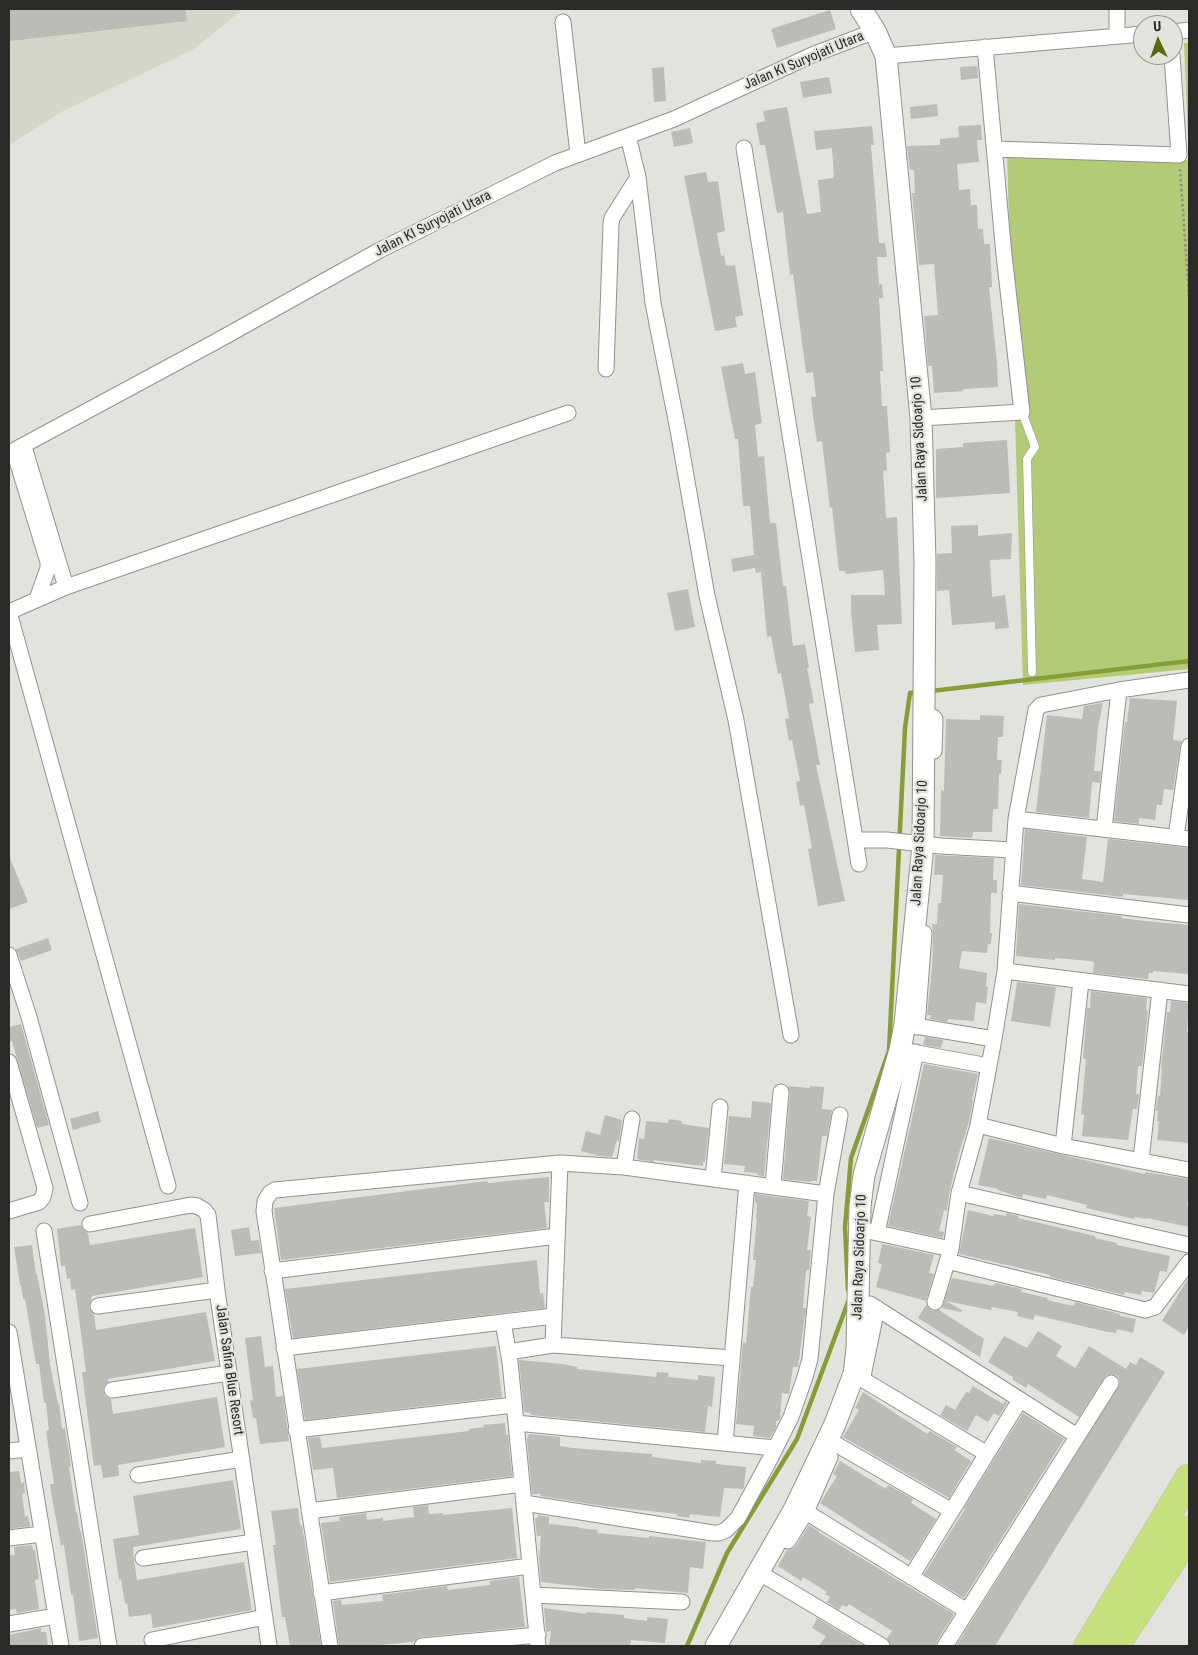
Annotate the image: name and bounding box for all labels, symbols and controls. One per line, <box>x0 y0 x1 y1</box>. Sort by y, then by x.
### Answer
north arrow <box>1133 15 1183 65</box>
text: U <box>1153 18 1162 34</box>
street label: Jalan KI Suryojati Utara <box>741 28 867 94</box>
street label: Jalan KI Suryojati Utara <box>372 187 494 261</box>
street label: Jalan Raya Sidoarjo 10 <box>908 376 932 502</box>
street label: Jalan Raya Sidoarjo 10 <box>908 780 932 906</box>
street label: Jalan Raya Sidoarjo 10 <box>849 1194 871 1320</box>
street label: Jalan Safira Blue Resort <box>212 1304 246 1436</box>

